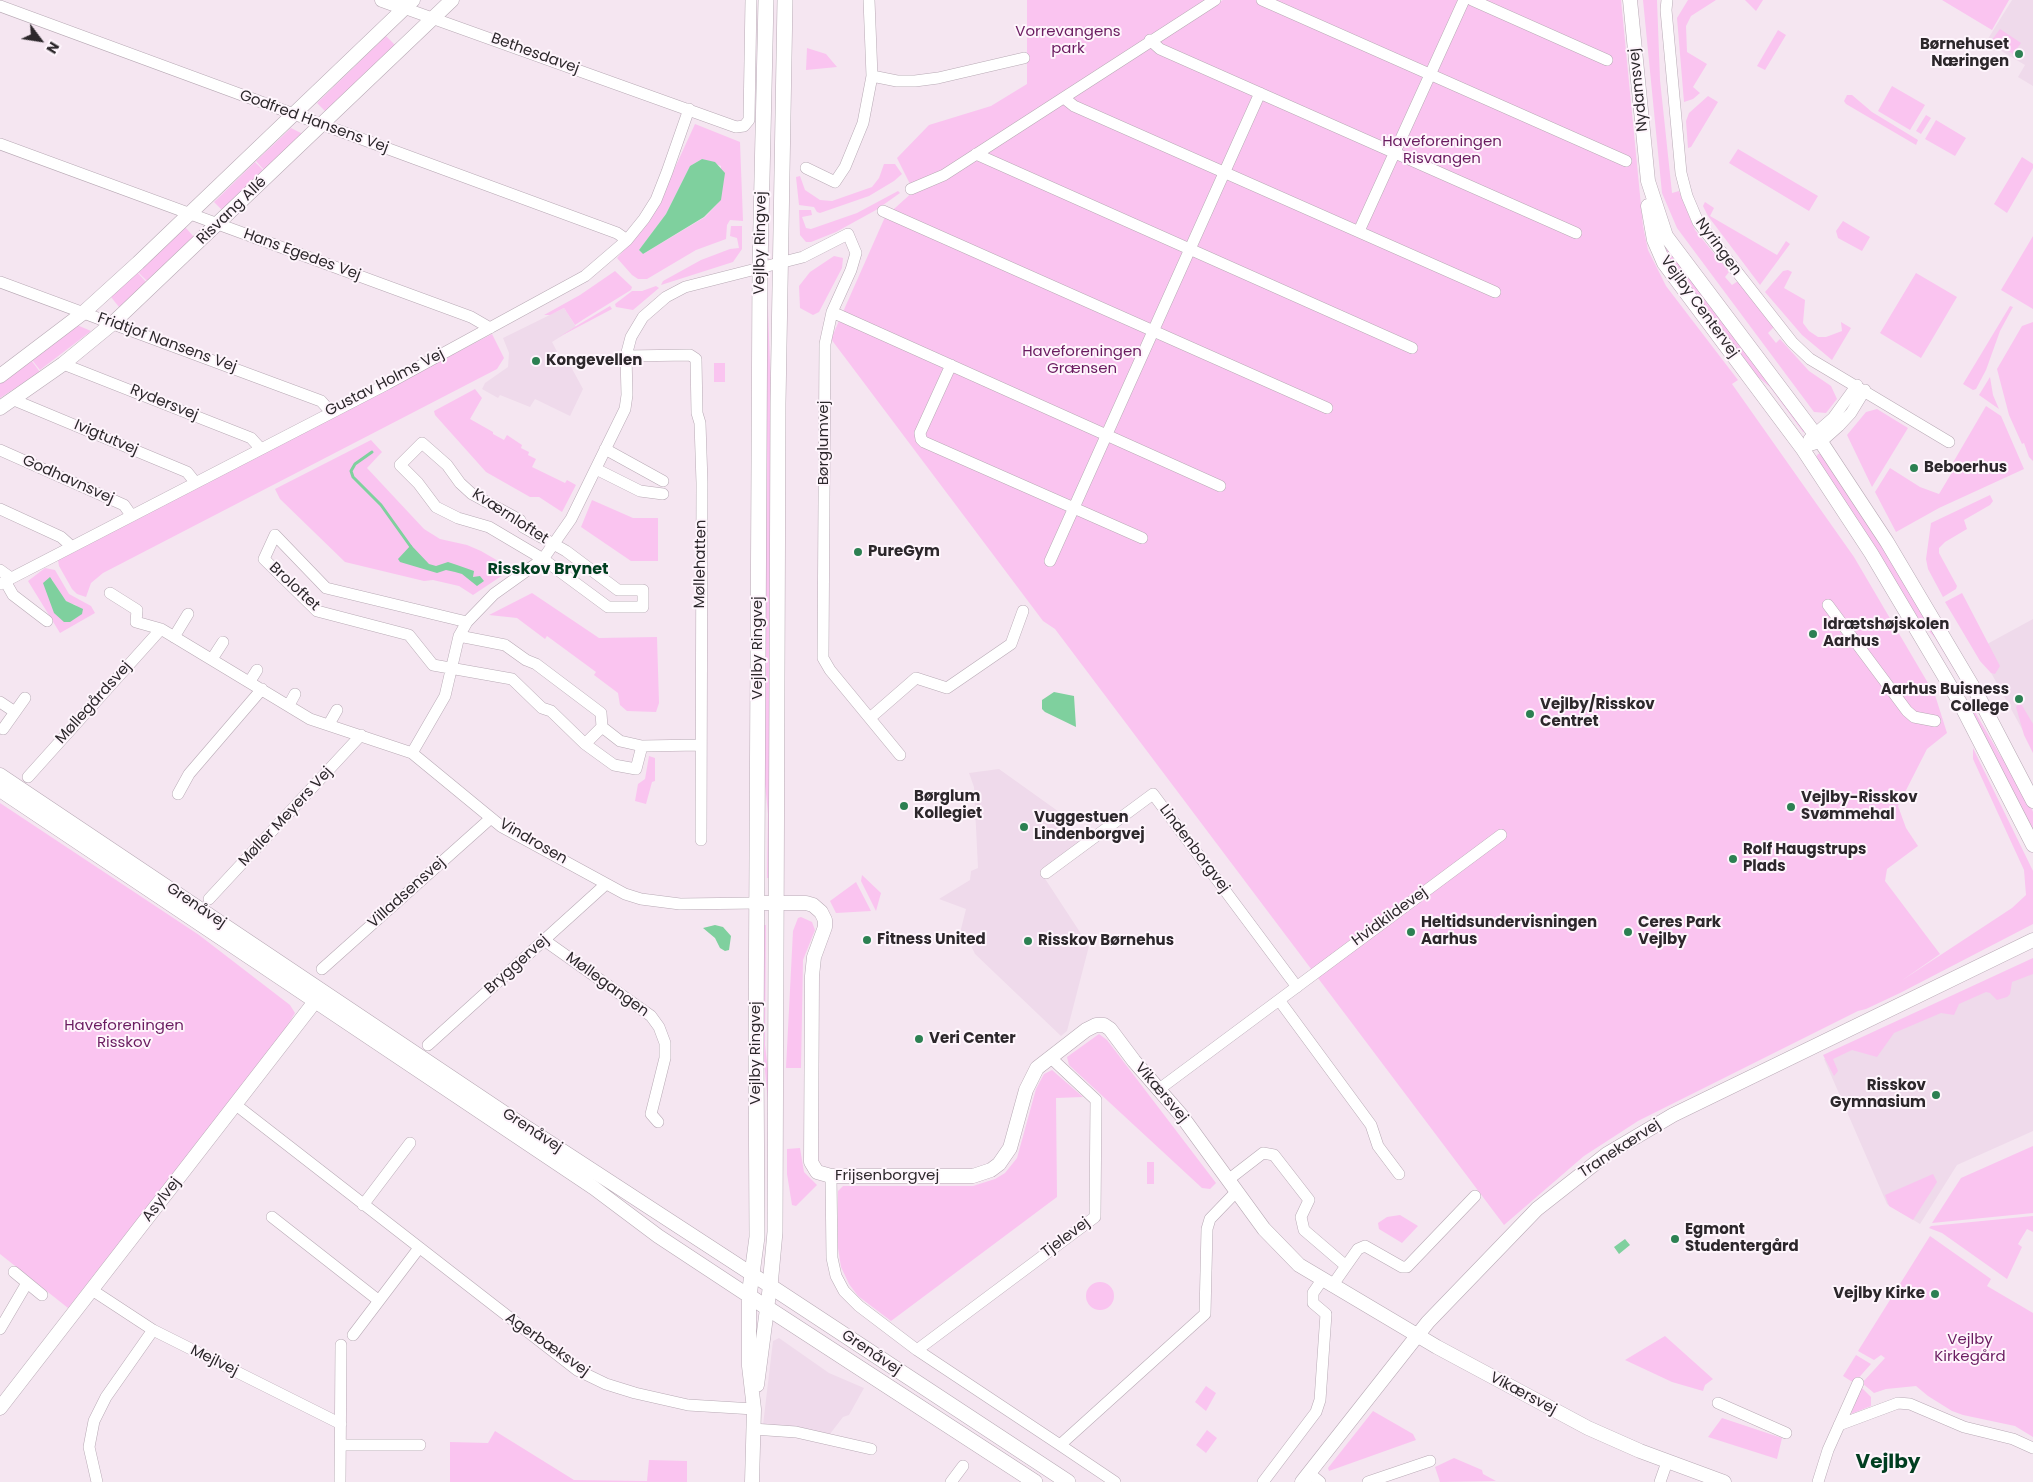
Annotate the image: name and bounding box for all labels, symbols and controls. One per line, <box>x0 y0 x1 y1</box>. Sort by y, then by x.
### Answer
north arrow <box>15 15 65 65</box>
park label: Vorrevangens park <box>1015 23 1121 58</box>
street label: Bethesdavej <box>489 30 581 78</box>
place label: Børnehuset Næringen <box>1920 36 2009 71</box>
text: N <box>42 38 64 57</box>
street label: Nydamsvej <box>1626 47 1652 133</box>
marker: Børnehuset Næringen <box>2013 48 2025 60</box>
street label: Godfred Hansens Vej <box>237 87 391 157</box>
park label: Haveforeningen Risvangen <box>1382 133 1502 168</box>
street label: Risvang Allé <box>193 173 271 249</box>
street label: Vejlby Ringvej <box>751 191 771 295</box>
street label: Nyringen <box>1691 215 1745 279</box>
street label: Hans Egedes Vej <box>241 225 363 285</box>
street label: Vejlby Centervej <box>1656 252 1742 362</box>
street label: Fridtjof Nansens Vej <box>95 309 239 377</box>
park label: Haveforeningen Grænsen <box>1022 343 1142 378</box>
street label: Gustav Holms Vej <box>322 345 448 421</box>
place label: Kongevellen <box>546 352 642 370</box>
marker: Kongevellen <box>530 355 542 367</box>
street label: Rydersvej <box>127 381 201 425</box>
street label: Børglumvej <box>815 401 833 485</box>
street label: Ivigtutvej <box>71 416 141 460</box>
street label: Godhavnsvej <box>19 452 117 508</box>
place label: Beboerhus <box>1924 459 2007 477</box>
marker: Beboerhus <box>1908 462 1920 474</box>
street label: Kværnloftet <box>468 486 552 548</box>
street label: Møllehatten <box>691 519 711 609</box>
place label: PureGym <box>868 543 940 561</box>
marker: PureGym <box>852 546 864 558</box>
street label: Broloftet <box>265 559 323 615</box>
district label: Risskov Brynet <box>487 560 609 580</box>
street label: Vejlby Ringvej <box>749 596 767 700</box>
place label: Idrætshøjskolen Aarhus <box>1823 616 1949 651</box>
marker: Idrætshøjskolen Aarhus <box>1807 628 1819 640</box>
street label: Møllegårdsvej <box>52 658 136 748</box>
place label: Aarhus Buisness College <box>1881 681 2009 716</box>
marker: Aarhus Buisness College <box>2013 693 2025 705</box>
place label: Vejlby/Risskov Centret <box>1540 696 1655 731</box>
marker: Vejlby/Risskov Centret <box>1524 708 1536 720</box>
street label: Møller Meyers Vej <box>235 764 337 870</box>
place label: Børglum Kollegiet <box>914 788 982 823</box>
place label: Vejlby-Risskov Svømmehal <box>1801 789 1918 824</box>
marker: Børglum Kollegiet <box>898 800 910 812</box>
street label: Lindenborgvej <box>1155 801 1233 897</box>
marker: Vejlby-Risskov Svømmehal <box>1785 801 1797 813</box>
place label: Vuggestuen Lindenborgvej <box>1034 809 1145 844</box>
street label: Vindrosen <box>496 815 570 869</box>
marker: Vuggestuen Lindenborgvej <box>1018 821 1030 833</box>
place label: Rolf Haugstrups Plads <box>1743 841 1866 876</box>
marker: Rolf Haugstrups Plads <box>1727 853 1739 865</box>
street label: Villadsensvej <box>365 854 449 932</box>
street label: Grenåvej <box>163 880 229 932</box>
street label: Hvidkildevej <box>1349 884 1431 950</box>
place label: Heltidsundervisningen Aarhus <box>1421 914 1597 949</box>
place label: Ceres Park Vejlby <box>1638 914 1721 949</box>
marker: Heltidsundervisningen Aarhus <box>1405 926 1417 938</box>
marker: Ceres Park Vejlby <box>1622 926 1634 938</box>
place label: Fitness United <box>877 931 986 949</box>
street label: Bryggervej <box>481 932 553 998</box>
place label: Risskov Børnehus <box>1038 932 1174 950</box>
marker: Fitness United <box>861 934 873 946</box>
marker: Risskov Børnehus <box>1022 935 1034 947</box>
street label: Møllegangen <box>562 949 652 1021</box>
street label: Vejlby Ringvej <box>747 1001 765 1105</box>
park label: Haveforeningen Risskov <box>64 1017 184 1052</box>
place label: Veri Center <box>929 1030 1016 1048</box>
marker: Veri Center <box>913 1033 925 1045</box>
street label: Vikærsvej <box>1131 1059 1191 1127</box>
place label: Risskov Gymnasium <box>1830 1077 1926 1112</box>
marker: Risskov Gymnasium <box>1930 1089 1942 1101</box>
street label: Grenåvej <box>499 1105 565 1157</box>
street label: Tranekærvej <box>1576 1116 1664 1182</box>
street label: Frijsenborgvej <box>835 1167 939 1185</box>
street label: Asylvej <box>139 1174 185 1226</box>
street label: Tjelevej <box>1038 1214 1094 1262</box>
place label: Egmont Studentergård <box>1685 1221 1799 1256</box>
marker: Egmont Studentergård <box>1669 1233 1681 1245</box>
place label: Vejlby Kirke <box>1833 1285 1925 1303</box>
marker: Vejlby Kirke <box>1929 1288 1941 1300</box>
street label: Agerbæksvej <box>501 1309 593 1381</box>
street label: Grenåvej <box>838 1327 904 1379</box>
park label: Vejlby Kirkegård <box>1934 1331 2006 1366</box>
street label: Mejlvej <box>187 1342 241 1380</box>
street label: Vikærsvej <box>1487 1369 1559 1419</box>
district label: Vejlby <box>1856 1451 1920 1475</box>

